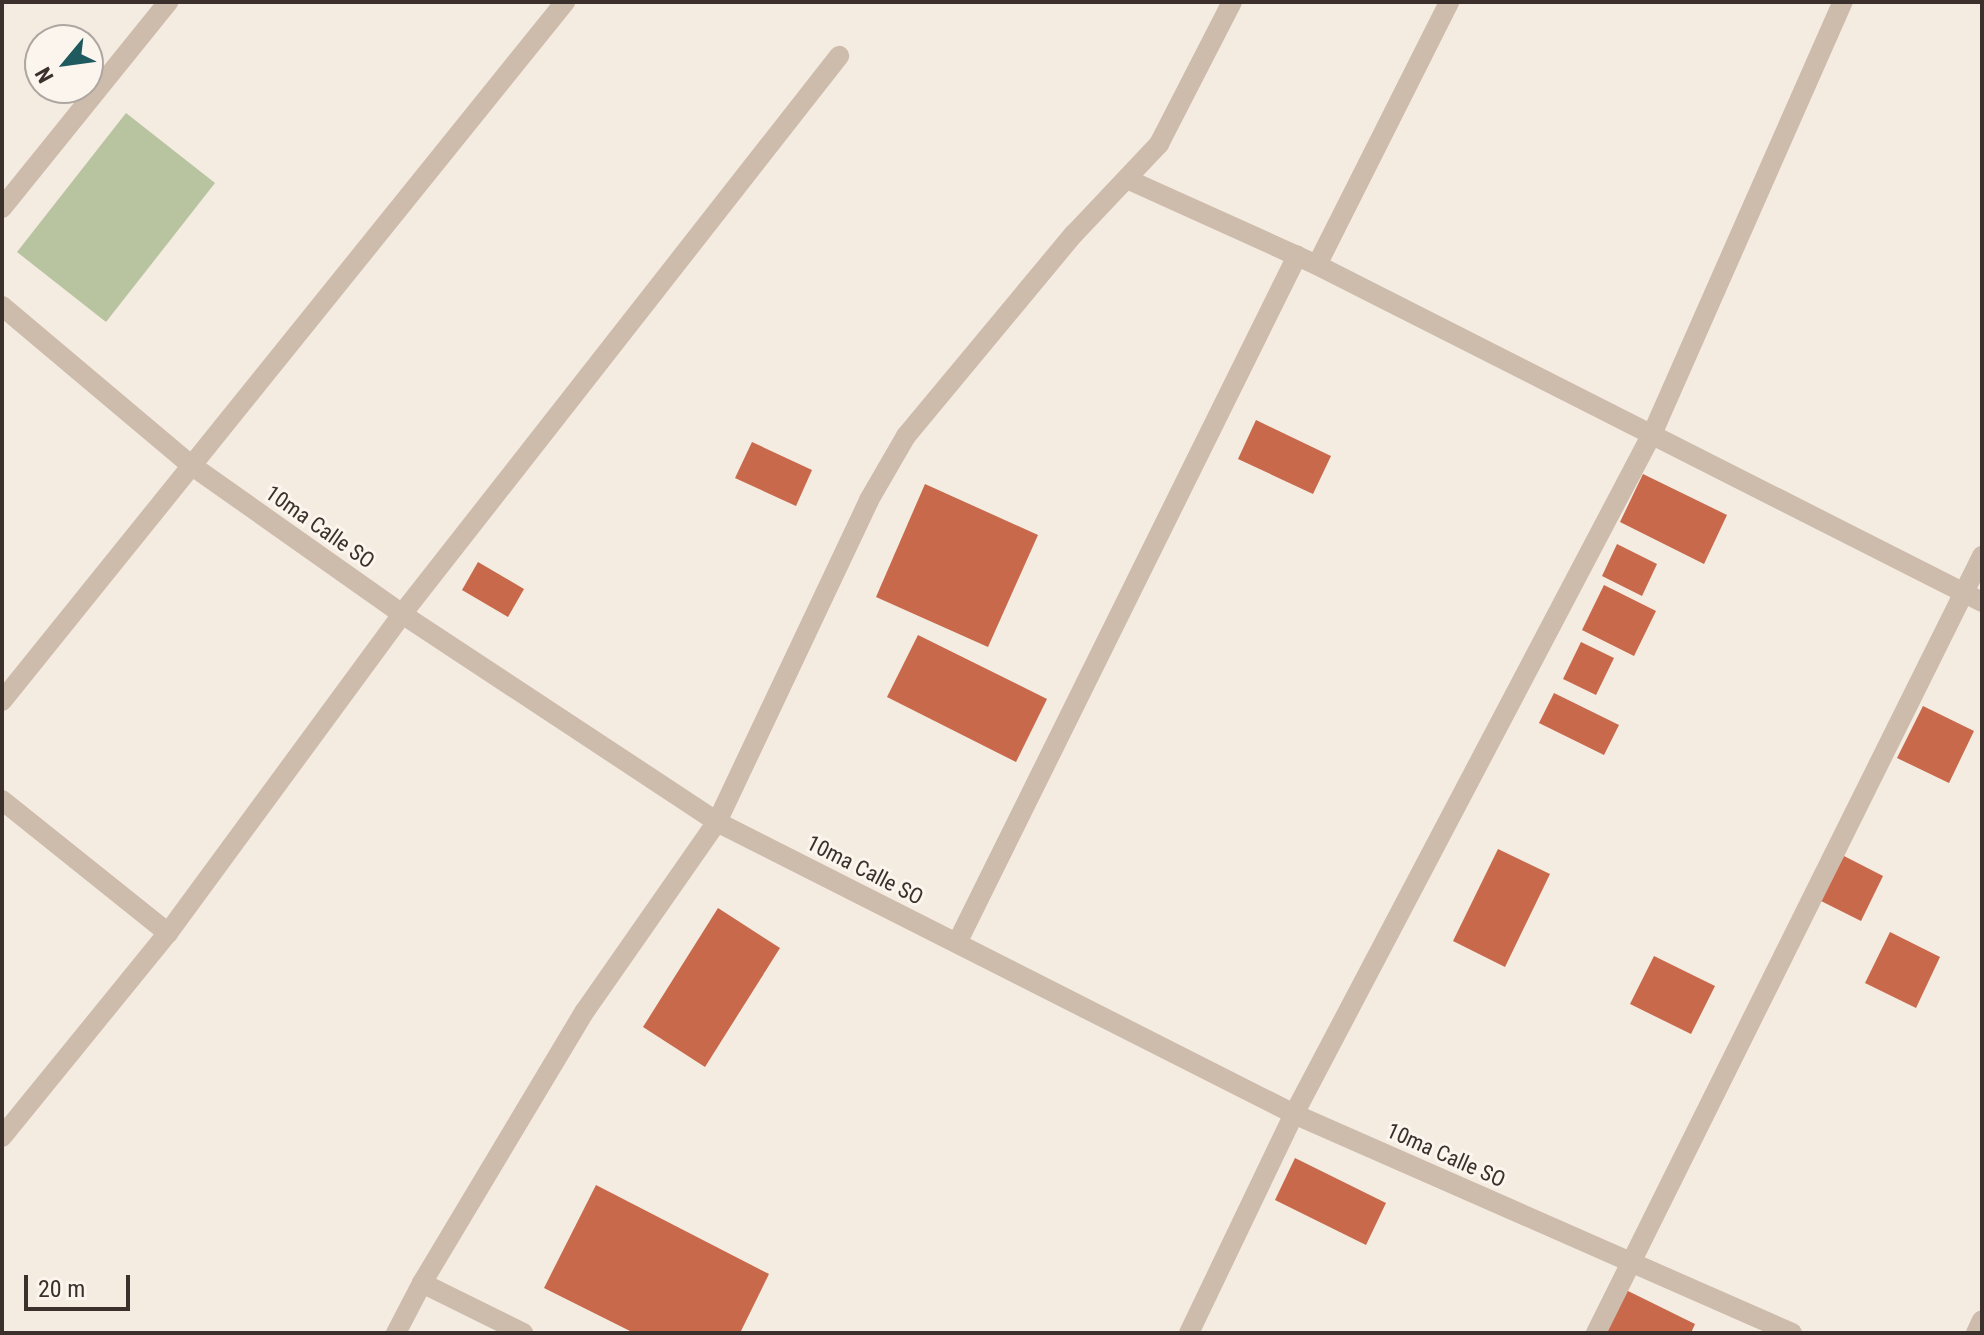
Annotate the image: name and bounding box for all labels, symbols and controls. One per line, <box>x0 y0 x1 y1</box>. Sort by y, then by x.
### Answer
north arrow <box>24 24 104 104</box>
text: N <box>30 63 59 87</box>
street label: 10ma Calle SO <box>260 480 380 574</box>
street label: 10ma Calle SO <box>802 829 928 911</box>
street label: 10ma Calle SO <box>1383 1117 1509 1193</box>
scale bar <box>28 1259 134 1309</box>
text: 20 m <box>38 1275 85 1303</box>

